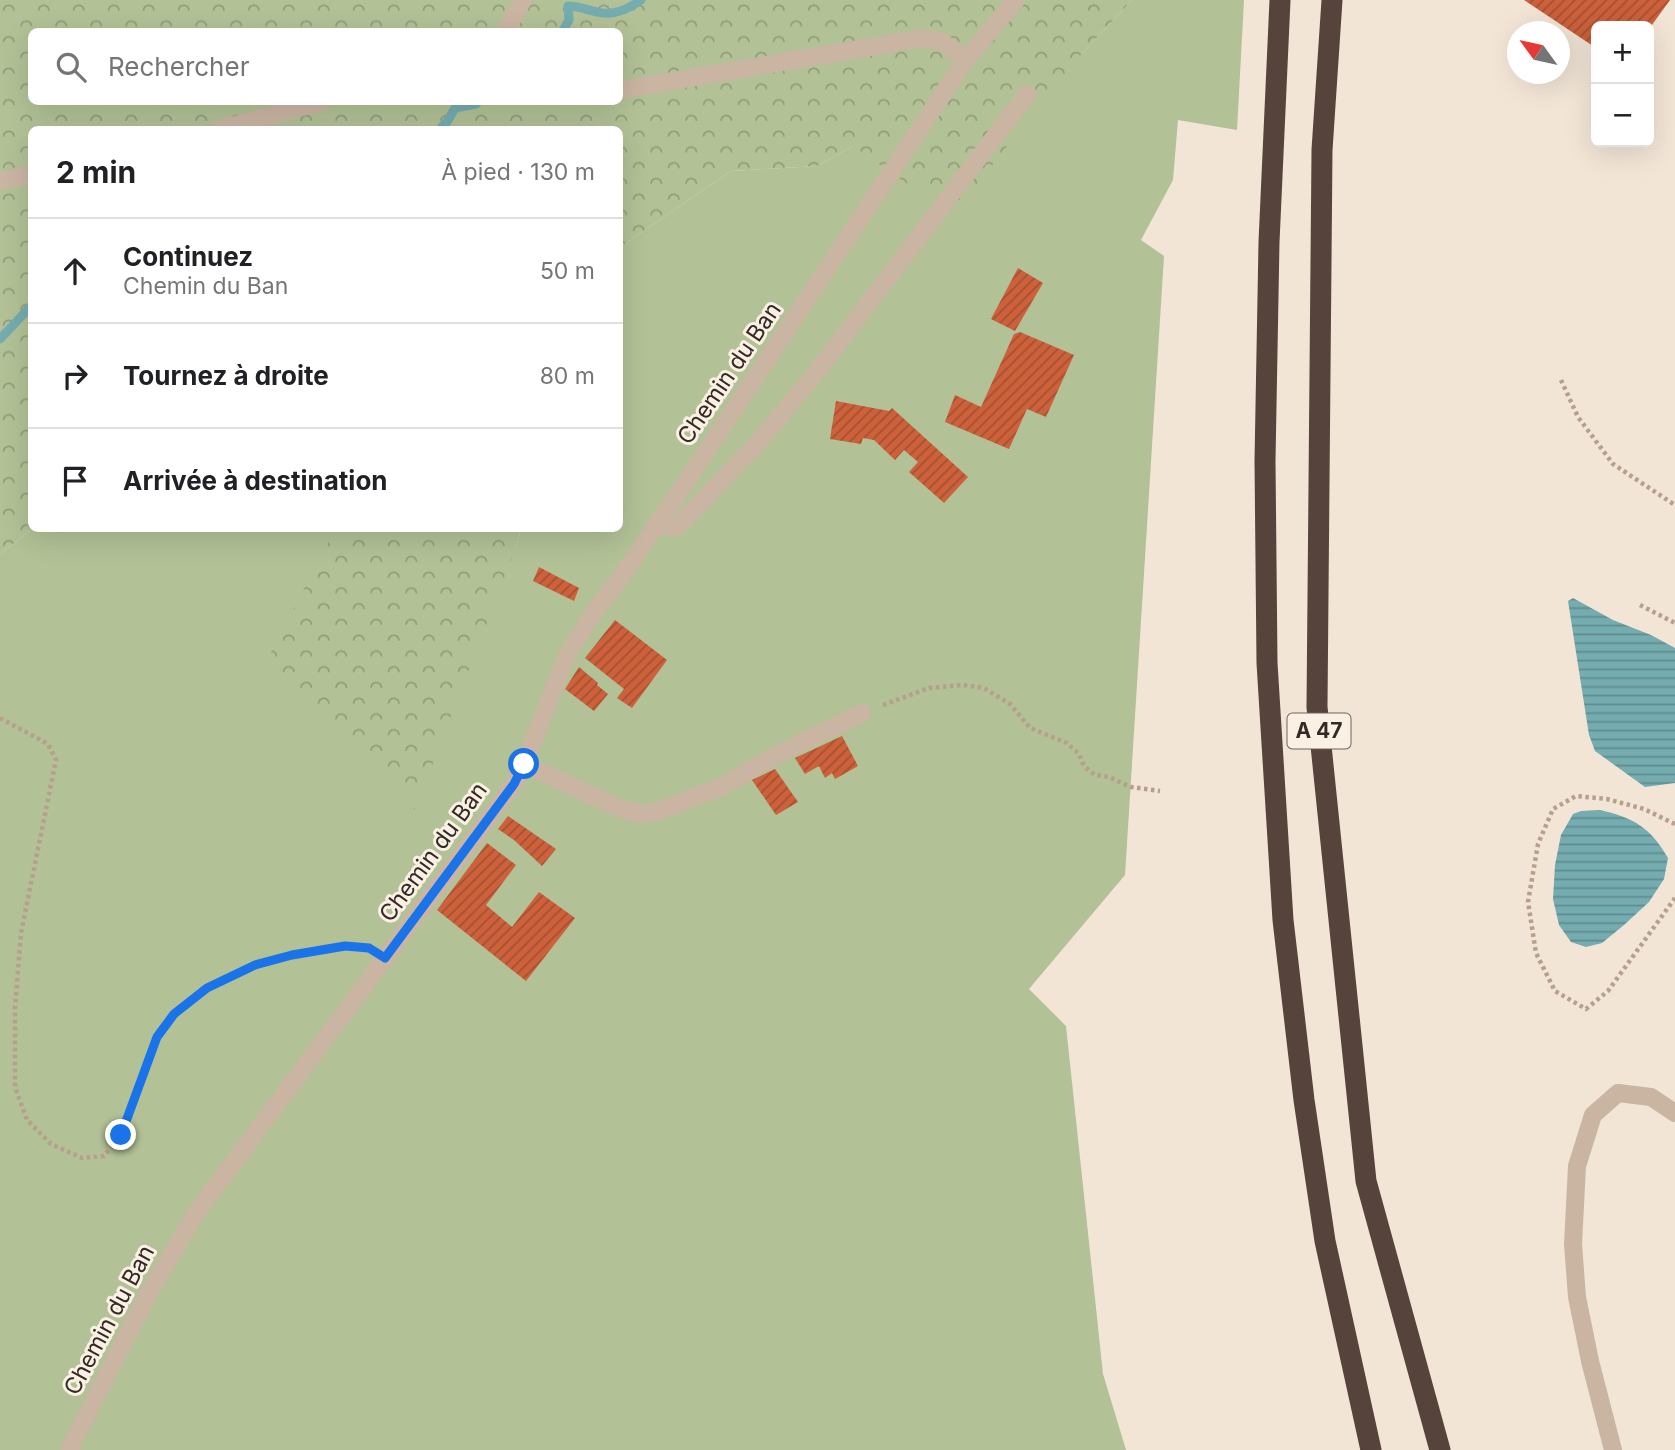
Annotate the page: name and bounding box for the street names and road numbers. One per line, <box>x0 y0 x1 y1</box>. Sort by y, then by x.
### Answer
street label: Chemin du Ban <box>671 297 787 449</box>
road number: A 47 <box>1288 714 1350 748</box>
street label: Chemin du Ban <box>373 777 493 927</box>
street label: Chemin du Ban <box>58 1240 160 1400</box>

